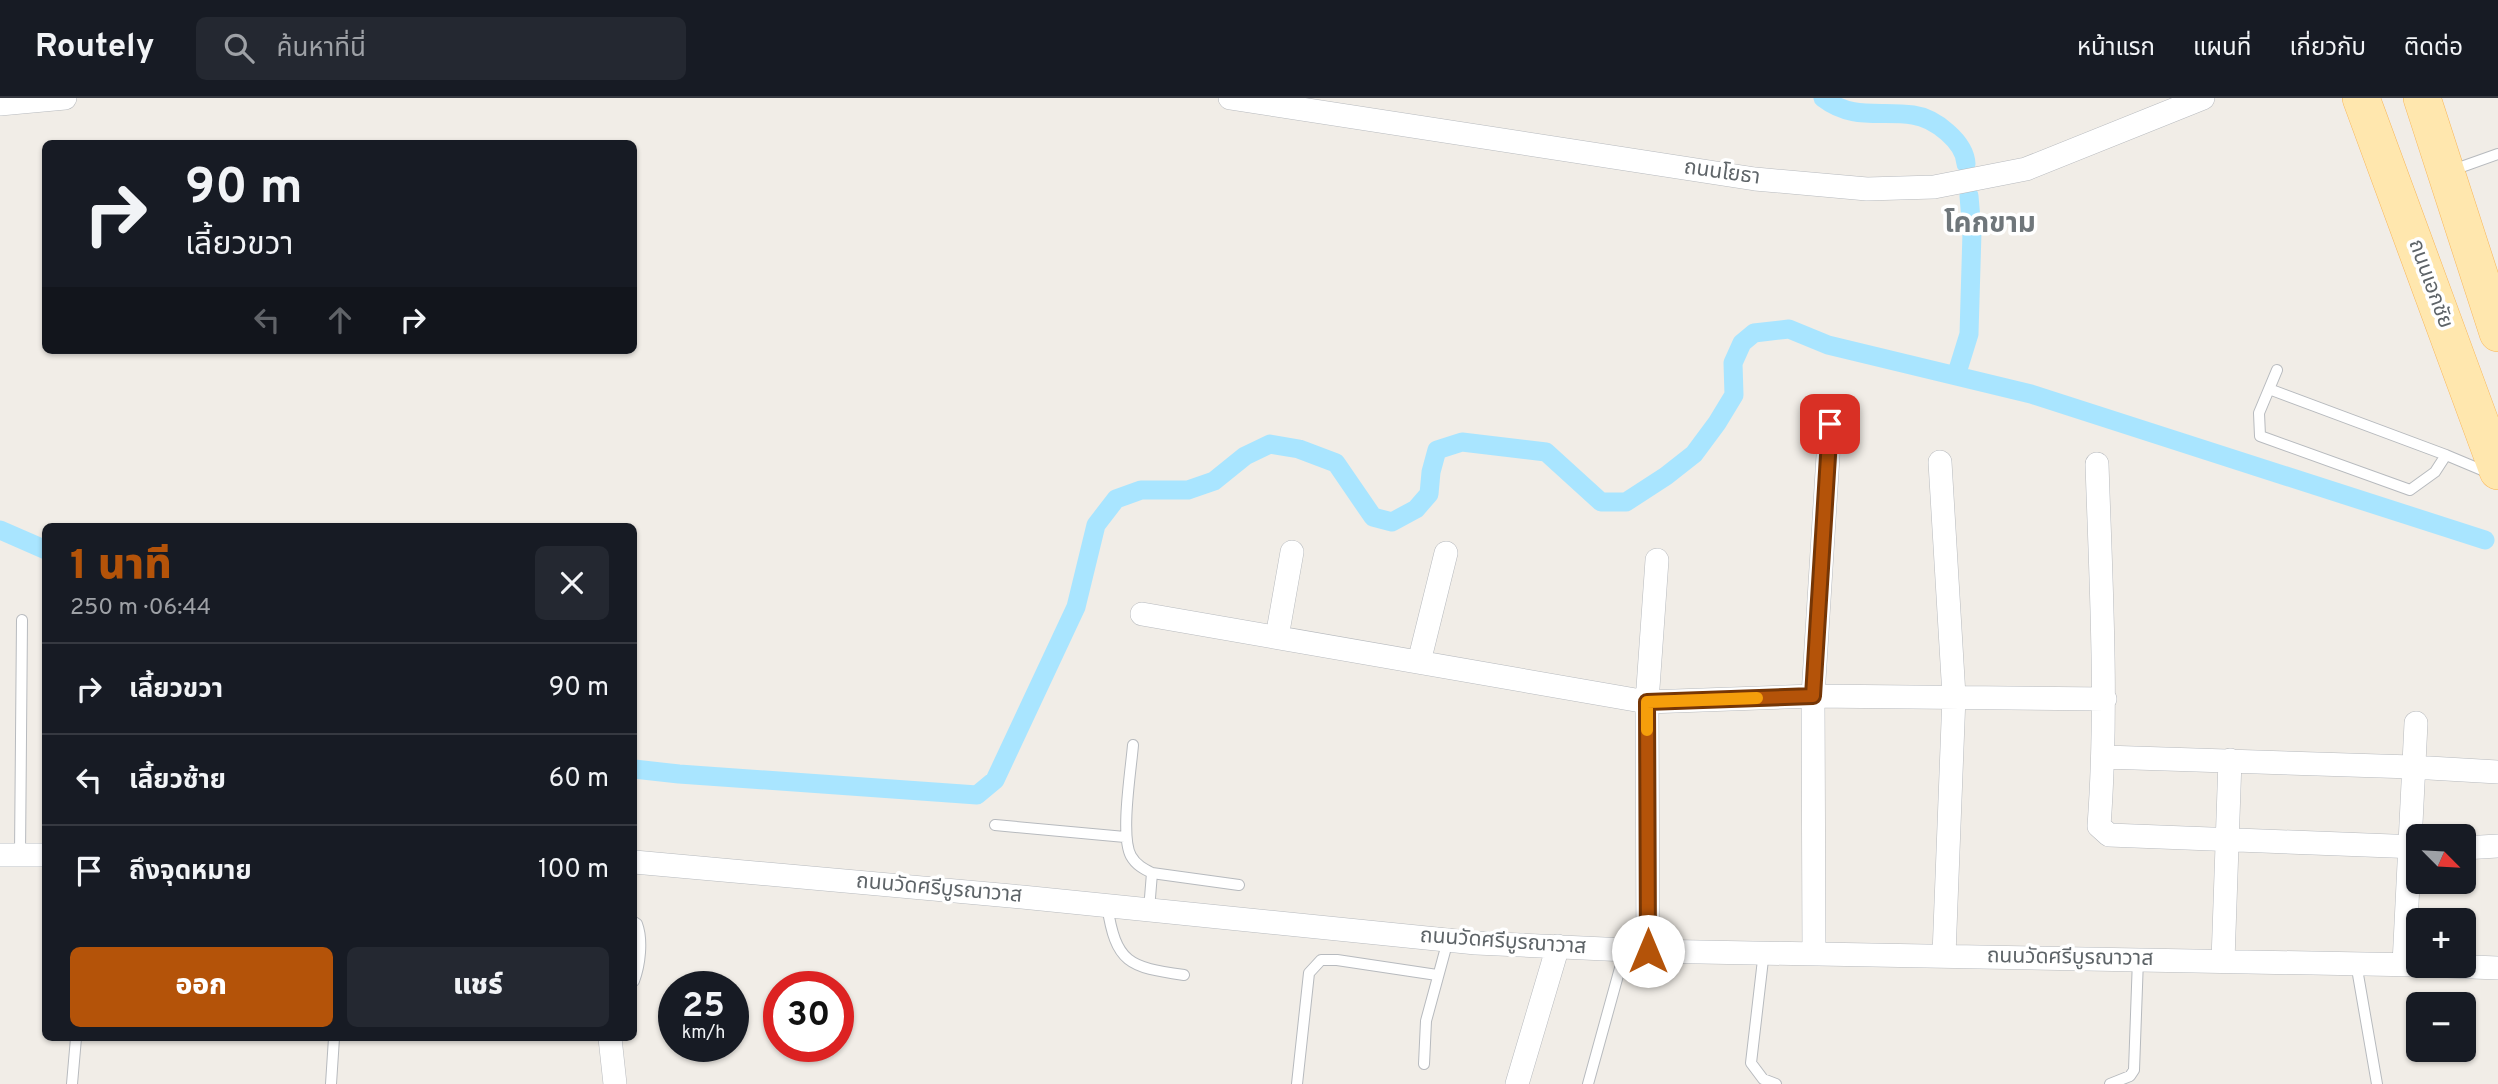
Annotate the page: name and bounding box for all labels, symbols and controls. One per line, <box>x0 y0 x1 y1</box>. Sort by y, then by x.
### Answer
search box <box>196 17 686 80</box>
text: Routely <box>35 27 154 69</box>
icon: search <box>220 29 258 67</box>
text: ค้นหาที่นี่ <box>276 33 366 66</box>
text: หน้าแรก <box>2077 34 2155 64</box>
text: แผนที่ <box>2193 34 2251 64</box>
text: เกี่ยวกับ <box>2289 34 2366 64</box>
text: ติดต่อ <box>2404 34 2463 64</box>
street label: ถนนโยธา <box>1682 154 1762 192</box>
text: 90 m <box>185 159 303 221</box>
icon: right <box>70 168 161 259</box>
district label: โคกขาม <box>1944 207 2036 243</box>
text: เลี้ยวขวา <box>185 226 293 266</box>
street label: ถนนเอกชัย <box>2401 236 2459 332</box>
icon: left <box>248 301 286 339</box>
icon: ahead <box>321 301 359 339</box>
icon: right <box>394 301 432 339</box>
pin <box>1800 394 1860 454</box>
icon: arrive <box>1811 405 1849 443</box>
text: 1 นาที <box>70 541 172 594</box>
button: close <box>535 546 609 620</box>
text: 250 m · 06:44 <box>70 594 211 623</box>
icon: right <box>70 670 108 708</box>
text: 90 m <box>549 672 609 705</box>
text: เลี้ยวขวา <box>129 674 223 707</box>
icon: left <box>70 761 108 799</box>
text: 60 m <box>549 763 609 796</box>
text: เลี้ยวซ้าย <box>129 765 226 798</box>
north arrow <box>2406 824 2476 894</box>
map controls <box>2406 824 2476 1062</box>
icon: arrive <box>70 852 108 890</box>
text: 100 m <box>538 854 609 887</box>
text: ถึงจุดหมาย <box>129 856 252 889</box>
street label: ถนนวัดศรีบูรณาวาส <box>855 868 1023 910</box>
button: + <box>2406 908 2476 978</box>
position arrow <box>1611 914 1685 988</box>
street label: ถนนวัดศรีบูรณาวาส <box>1419 923 1587 961</box>
street label: ถนนวัดศรีบูรณาวาส <box>1987 943 2153 973</box>
button: ออก <box>70 947 333 1027</box>
button: แชร์ <box>347 947 609 1027</box>
speed limit sign: 30 <box>763 971 854 1062</box>
text: 25 <box>682 985 725 1029</box>
button: − <box>2406 992 2476 1062</box>
text: km/h <box>682 1022 725 1045</box>

